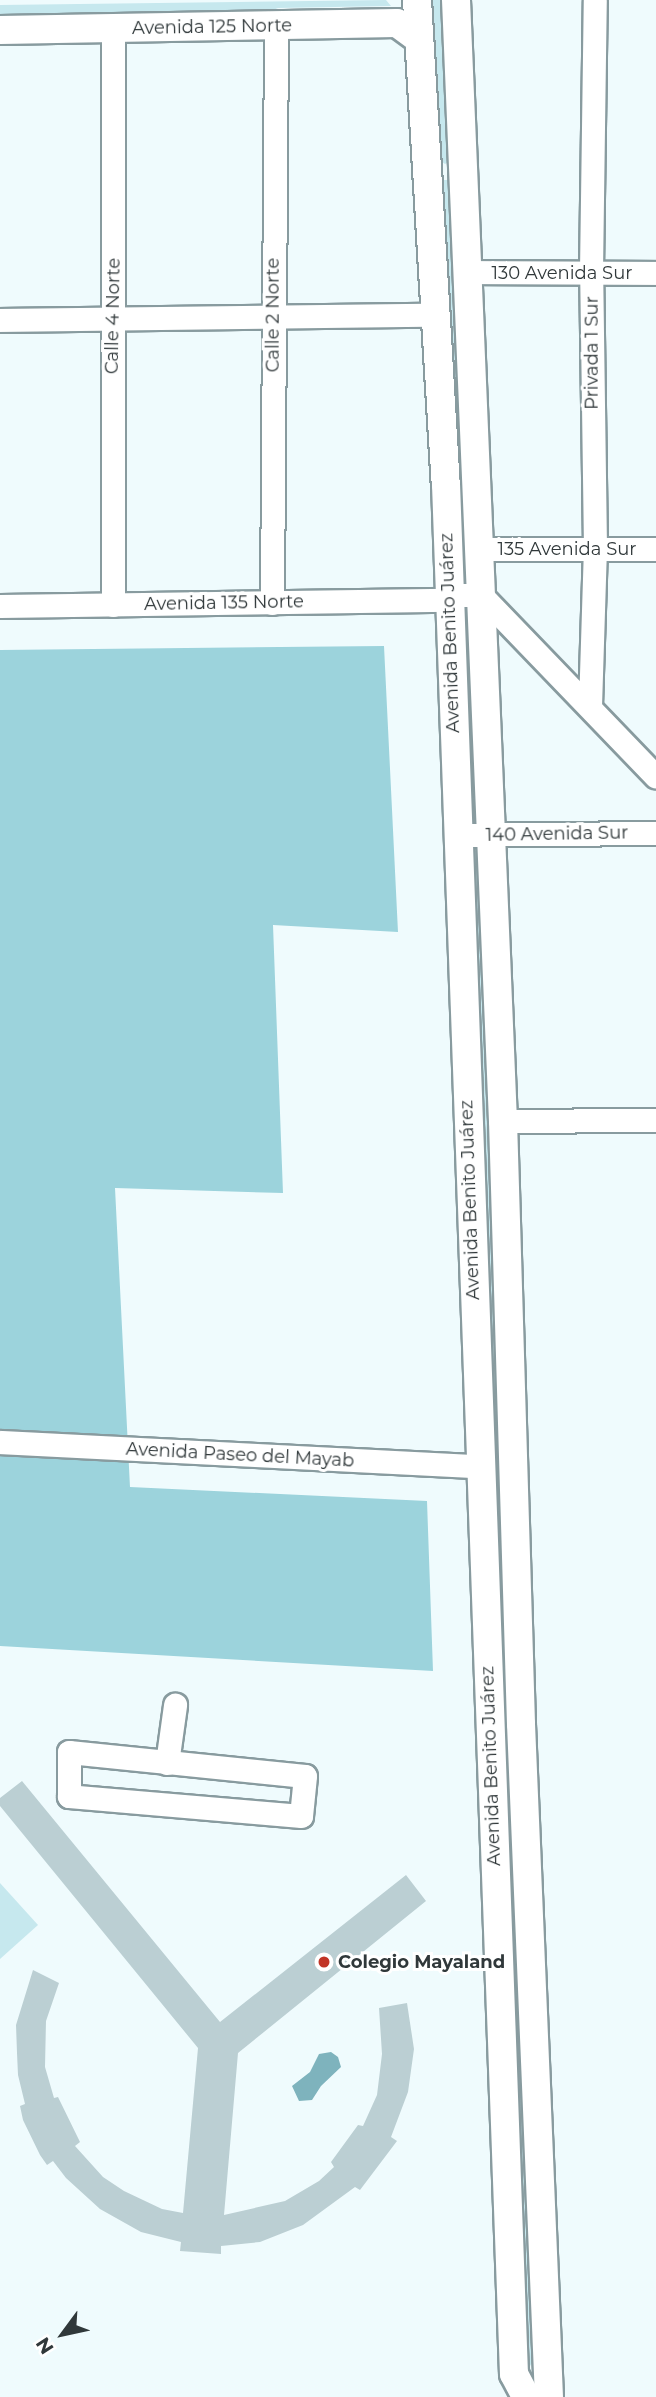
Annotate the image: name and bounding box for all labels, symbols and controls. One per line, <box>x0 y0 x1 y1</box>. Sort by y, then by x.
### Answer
street label: Avenida 125 Norte <box>132 15 292 39</box>
street label: Calle 4 Norte <box>101 258 125 374</box>
street label: Calle 2 Norte <box>262 258 284 372</box>
street label: 130 Avenida Sur <box>491 262 633 284</box>
street label: Privada 1 Sur <box>581 296 603 410</box>
street label: Avenida Benito Juárez <box>436 533 464 733</box>
street label: 135 Avenida Sur <box>497 538 637 560</box>
street label: Avenida 135 Norte <box>144 591 304 615</box>
street label: 140 Avenida Sur <box>485 822 629 846</box>
street label: Avenida Benito Juárez <box>456 1100 484 1300</box>
street label: Avenida Paseo del Mayab <box>125 1438 355 1472</box>
street label: Avenida Benito Juárez <box>477 1666 505 1866</box>
place label: Colegio Mayaland <box>338 1951 505 1973</box>
marker: Colegio Mayaland <box>316 1954 332 1970</box>
north arrow <box>28 2299 98 2369</box>
text: N <box>31 2333 59 2358</box>

